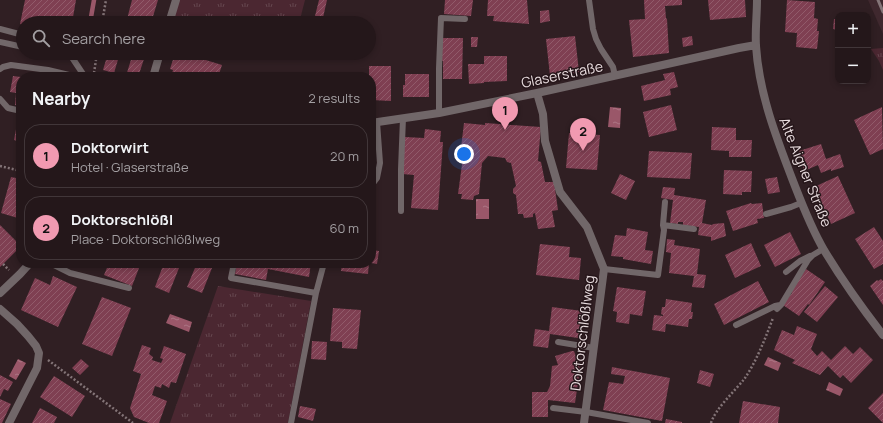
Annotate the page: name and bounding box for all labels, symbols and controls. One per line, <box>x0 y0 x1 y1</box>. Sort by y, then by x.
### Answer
map controls <box>835 12 871 84</box>
button: + <box>835 12 871 48</box>
search box <box>16 16 376 60</box>
icon: search <box>30 27 52 49</box>
text: Search here <box>62 28 145 49</box>
button: − <box>835 48 871 84</box>
street label: Glaserstraße <box>519 56 605 92</box>
text: Nearby <box>32 87 90 110</box>
text: 2 results <box>308 89 360 107</box>
pin: 1 <box>492 97 518 130</box>
street label: Alte Aigner Straße <box>775 114 837 230</box>
pin: 2 <box>570 118 596 151</box>
text: Doktorwirt <box>71 137 149 158</box>
your location <box>454 144 474 164</box>
text: 1 <box>43 147 49 165</box>
text: 20 m <box>330 147 359 165</box>
text: Hotel · Glaserstraße <box>71 158 189 176</box>
text: Doktorschlößl <box>71 209 173 230</box>
text: 2 <box>42 219 50 237</box>
text: 60 m <box>329 219 359 237</box>
text: Place · Doktorschlößlweg <box>71 230 220 248</box>
street label: Doktorschlößlweg <box>565 274 599 392</box>

